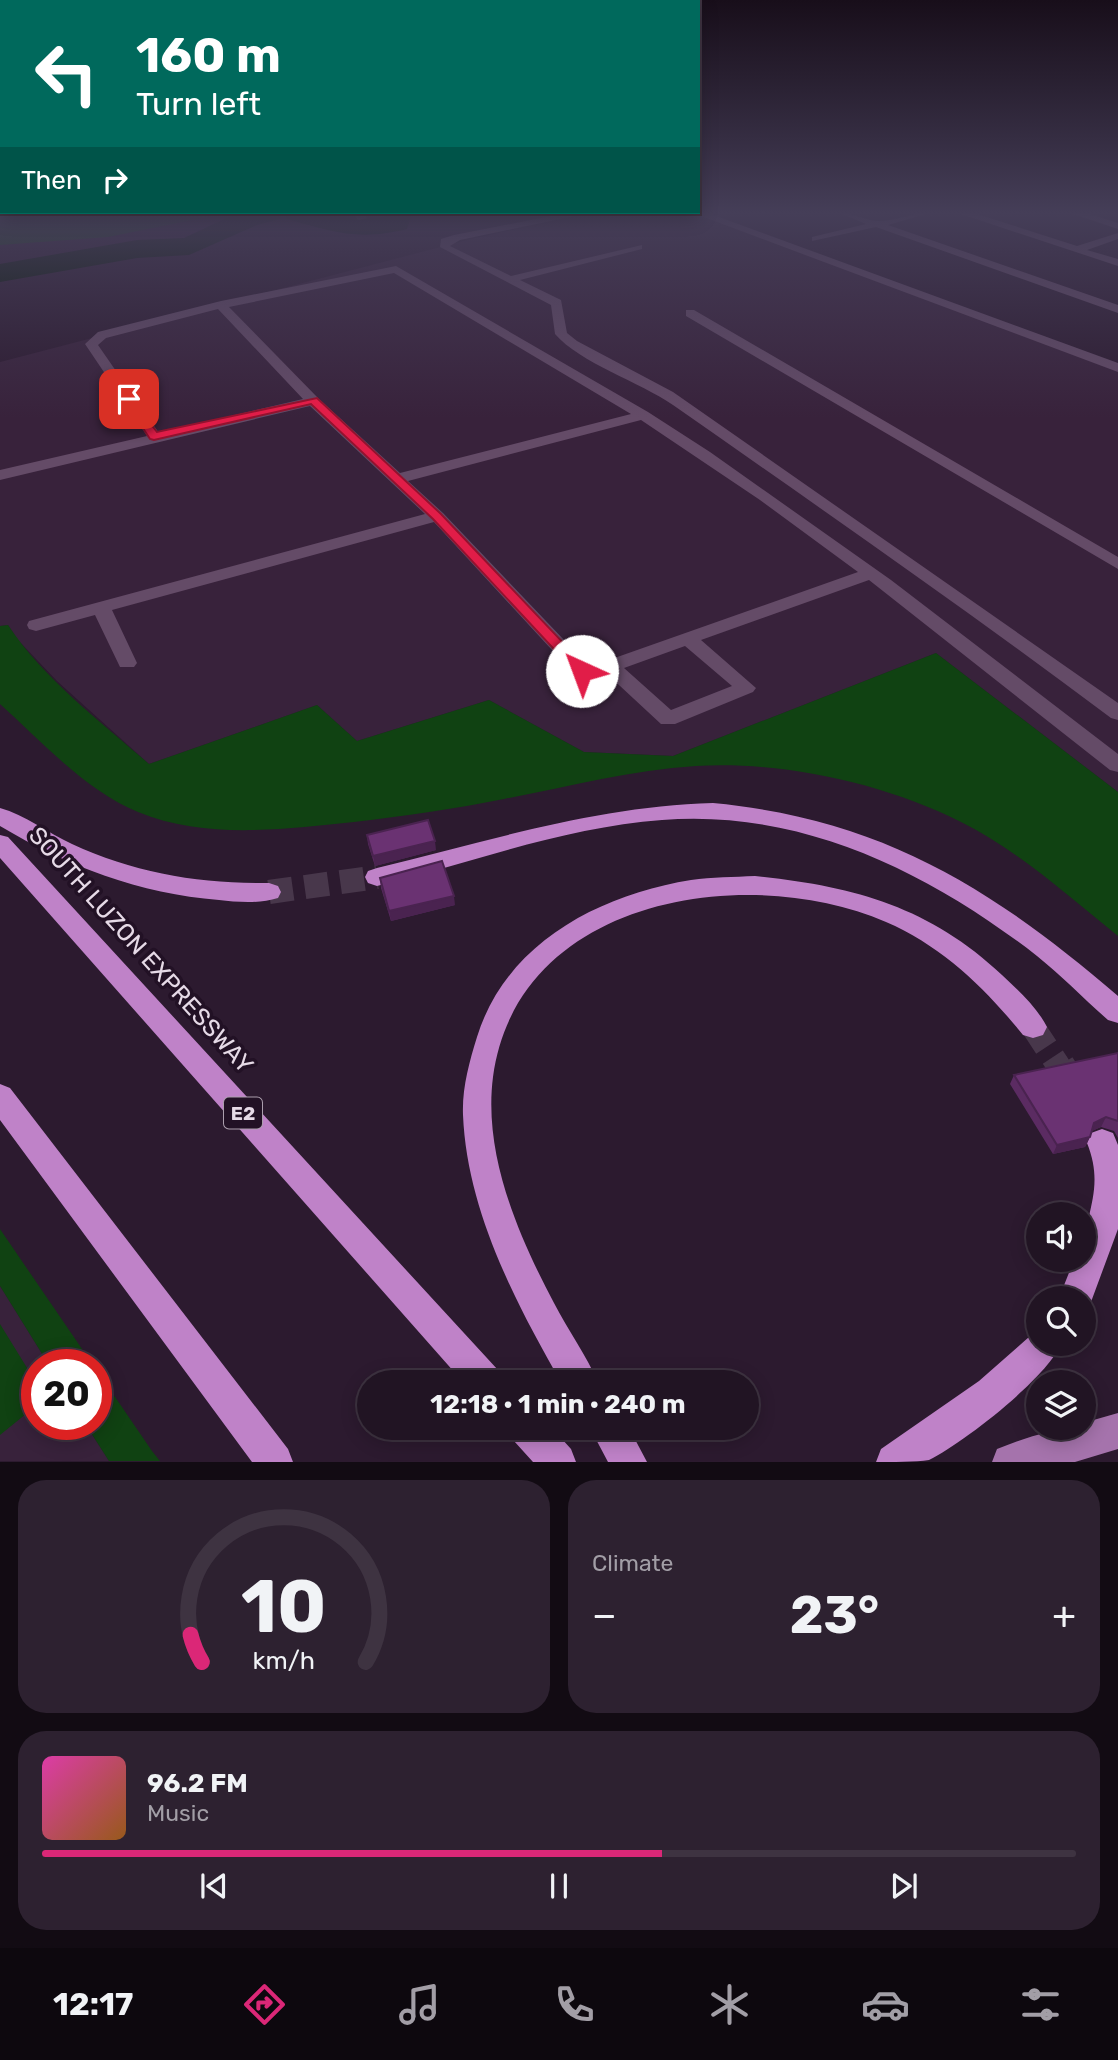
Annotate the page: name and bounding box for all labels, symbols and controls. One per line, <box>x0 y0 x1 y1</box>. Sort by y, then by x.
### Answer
text: 160 m <box>136 26 281 84</box>
icon: left <box>21 28 112 119</box>
text: Turn left <box>136 85 261 123</box>
icon: right <box>96 161 134 199</box>
text: Then <box>21 165 82 196</box>
pin <box>99 369 159 429</box>
icon: arrive <box>110 380 148 418</box>
position arrow <box>545 634 619 708</box>
street label: SOUTH LUZON EXPRESSWAY <box>23 821 259 1079</box>
road number: E2 <box>224 1098 262 1128</box>
map controls <box>1026 1202 1096 1440</box>
button: sound <box>1026 1202 1096 1272</box>
button: search <box>1026 1286 1096 1356</box>
speed limit sign: 20 <box>21 1349 112 1440</box>
button: layers <box>1026 1370 1096 1440</box>
text: 12:18 · 1 min · 240 m <box>430 1389 686 1420</box>
text: Climate <box>592 1549 673 1577</box>
text: 10 <box>241 1565 327 1651</box>
text: 23° <box>790 1584 879 1646</box>
text: − <box>592 1592 617 1638</box>
text: + <box>1052 1592 1076 1638</box>
text: km/h <box>253 1646 315 1675</box>
text: 96.2 FM <box>147 1768 248 1799</box>
text: Music <box>147 1799 209 1827</box>
icon: previous <box>195 1867 233 1905</box>
icon: pause <box>540 1867 578 1905</box>
icon: next <box>885 1867 923 1905</box>
icon: directions <box>240 1980 289 2029</box>
icon: music <box>395 1980 444 2029</box>
icon: phone <box>550 1980 599 2029</box>
icon: climate <box>705 1980 754 2029</box>
icon: car <box>861 1980 910 2029</box>
icon: filters <box>1016 1980 1065 2029</box>
text: 12:17 <box>53 1985 133 2023</box>

